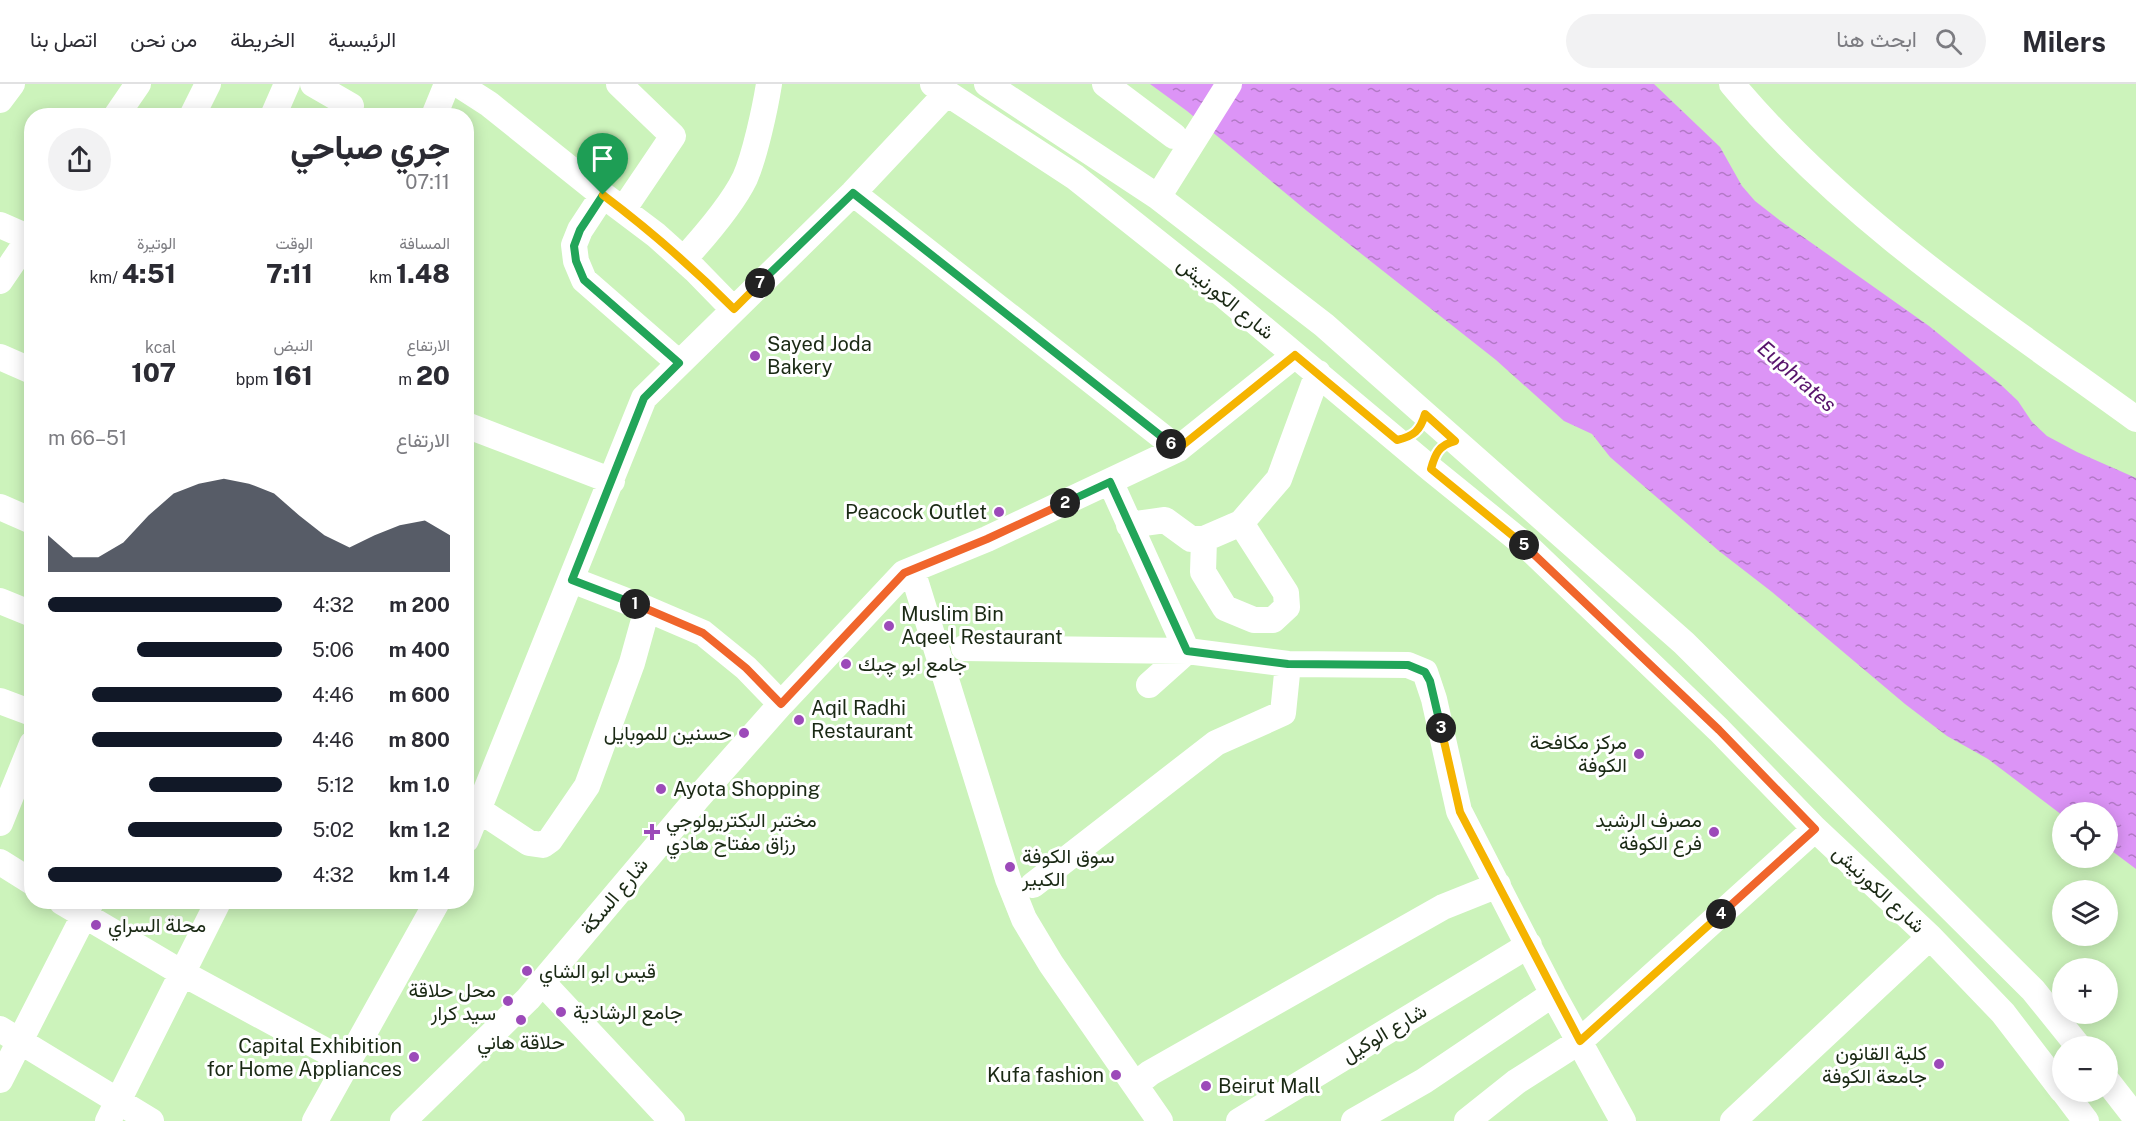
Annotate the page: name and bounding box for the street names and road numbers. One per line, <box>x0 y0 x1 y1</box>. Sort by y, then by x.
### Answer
street label: شارع الكورنيش <box>1171 252 1279 346</box>
street label: شارع الكورنيش <box>1826 840 1930 939</box>
street label: شارع السكة <box>575 853 655 941</box>
street label: شارع الوكيل <box>1337 998 1432 1069</box>

